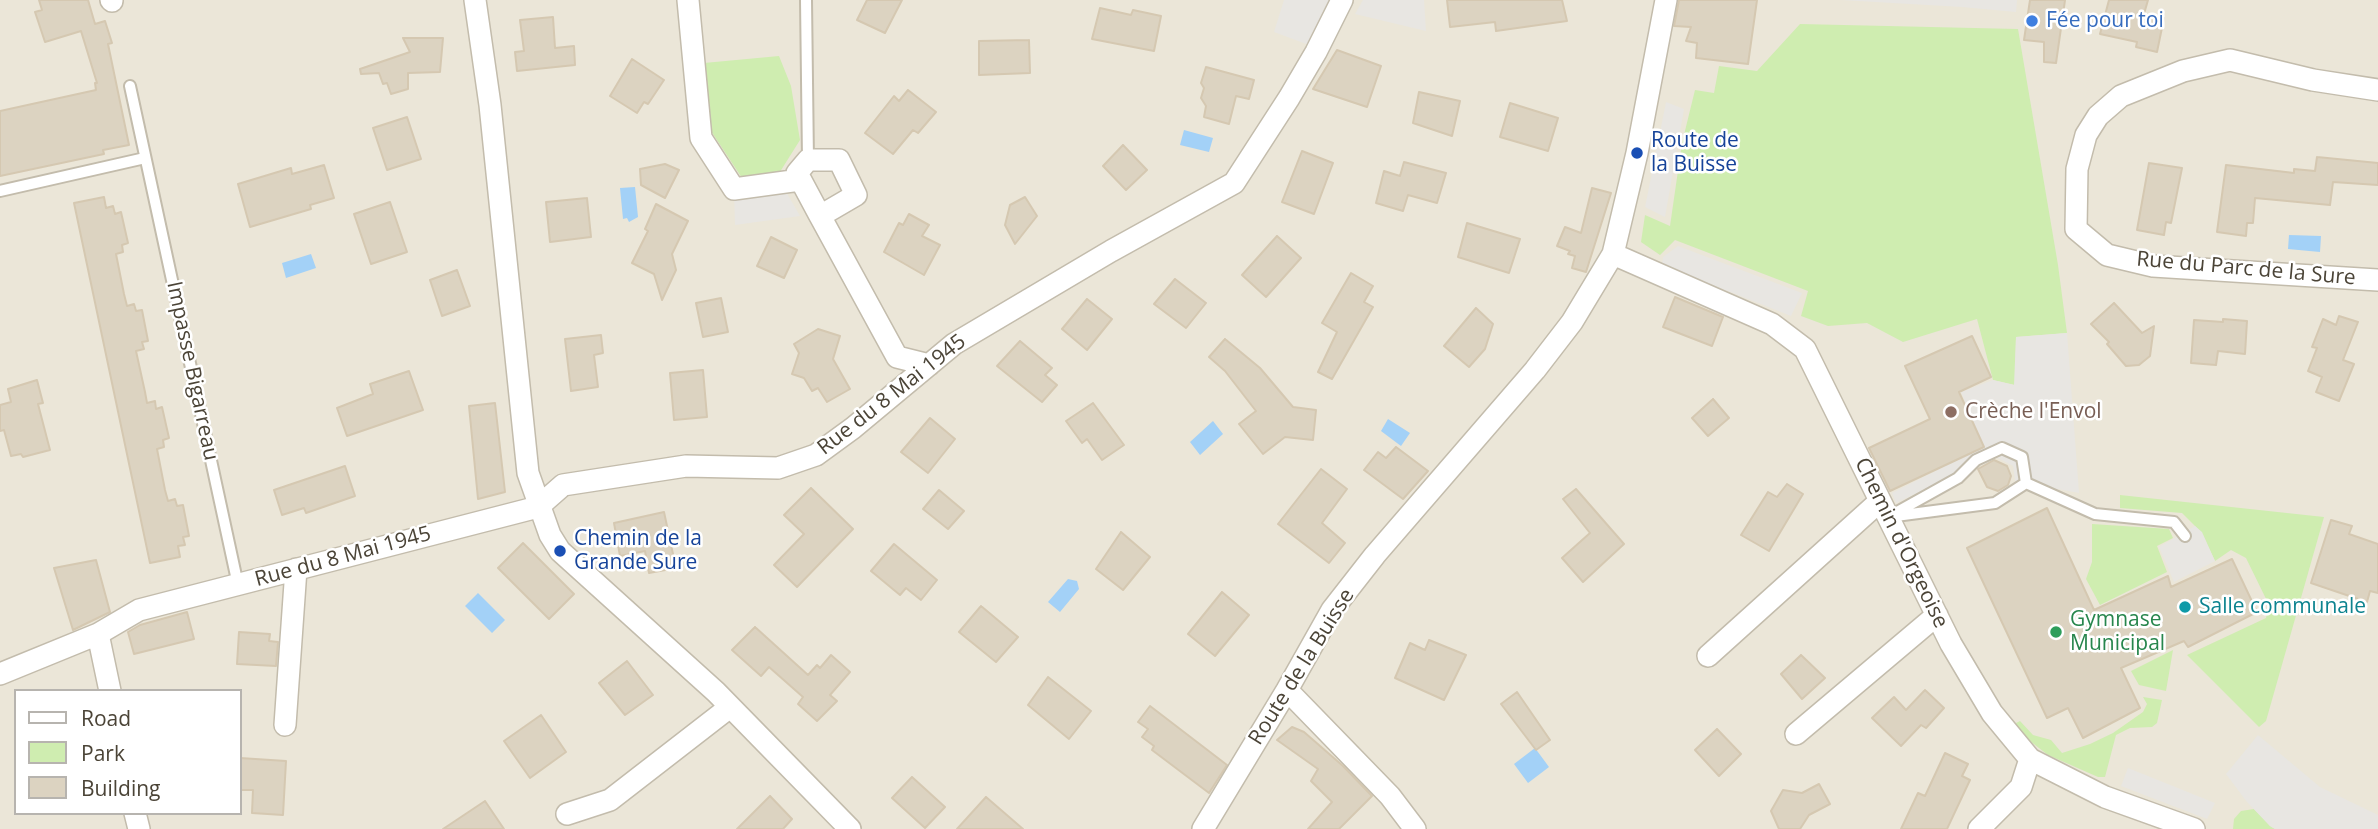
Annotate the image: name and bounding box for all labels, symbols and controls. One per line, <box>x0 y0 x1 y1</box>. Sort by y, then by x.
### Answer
place label: Fée pour toi <box>2046 8 2164 34</box>
marker: Fée pour toi <box>2024 13 2040 29</box>
place label: Route de la Buisse <box>1651 128 1739 178</box>
marker: Route de la Buisse <box>1629 145 1645 161</box>
street label: Rue du Parc de la Sure <box>2135 247 2357 291</box>
street label: Impasse Bigarreau <box>161 279 223 463</box>
street label: Rue du 8 Mai 1945 <box>813 329 971 461</box>
place label: Crèche l'Envol <box>1965 399 2102 425</box>
marker: Crèche l'Envol <box>1943 404 1959 420</box>
street label: Chemin d'Orgeoise <box>1849 454 1953 632</box>
street label: Rue du 8 Mai 1945 <box>252 521 434 593</box>
place label: Chemin de la Grande Sure <box>574 526 702 576</box>
marker: Chemin de la Grande Sure <box>552 543 568 559</box>
street label: Route de la Buisse <box>1244 584 1360 750</box>
place label: Salle communale <box>2199 594 2366 620</box>
marker: Salle communale <box>2177 599 2193 615</box>
place label: Gymnase Municipal <box>2070 607 2165 657</box>
marker: Gymnase Municipal <box>2048 624 2064 640</box>
legend <box>14 689 242 815</box>
text: Road <box>81 704 131 732</box>
text: Park <box>81 739 125 767</box>
text: Building <box>81 774 160 802</box>

